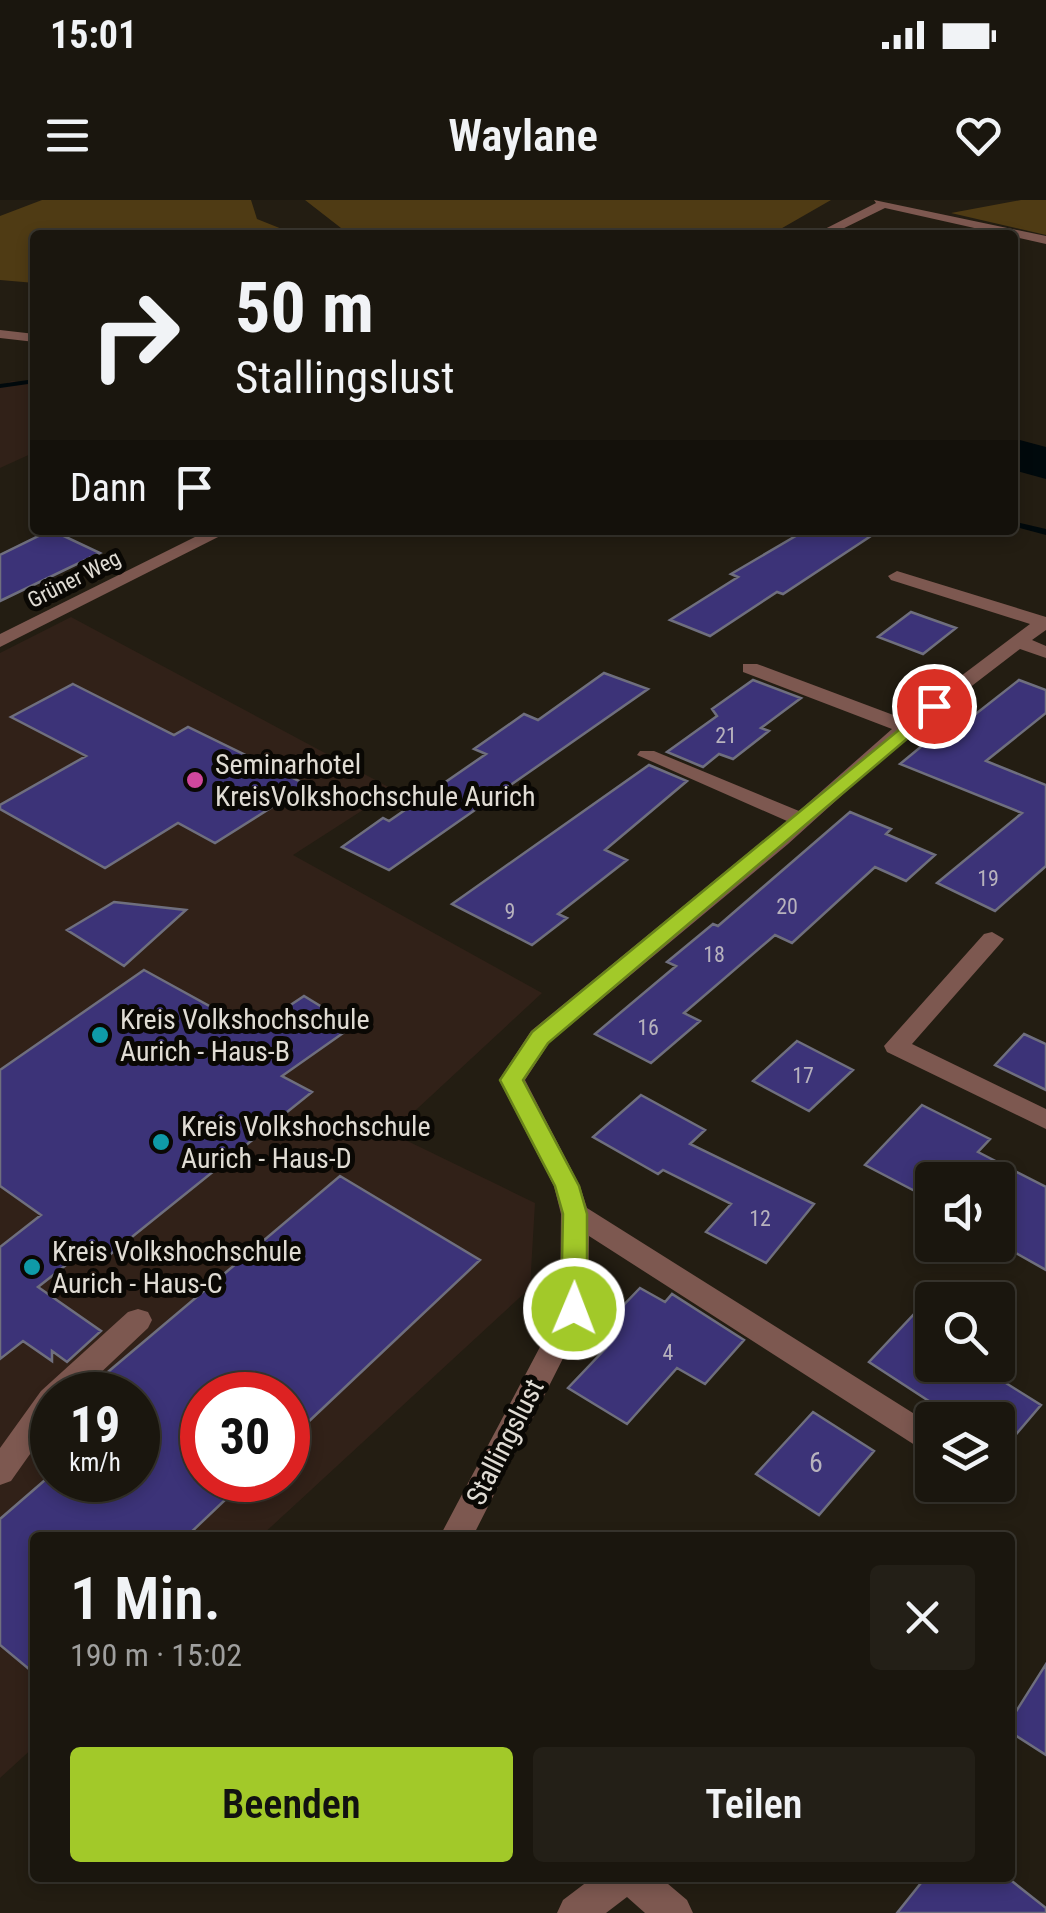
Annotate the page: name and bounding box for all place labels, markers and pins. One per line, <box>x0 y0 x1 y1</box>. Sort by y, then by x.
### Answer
pin <box>892 664 977 749</box>
place label: Seminarhotel KreisVolkshochschule Aurich <box>215 748 536 813</box>
marker: Seminarhotel KreisVolkshochschule Aurich <box>184 769 206 791</box>
place label: Kreis Volkshochschule Aurich - Haus-B <box>120 1003 370 1068</box>
marker: Kreis Volkshochschule Aurich - Haus-B <box>89 1024 111 1046</box>
place label: Kreis Volkshochschule Aurich - Haus-D <box>181 1110 431 1175</box>
marker: Kreis Volkshochschule Aurich - Haus-D <box>150 1131 172 1153</box>
place label: Kreis Volkshochschule Aurich - Haus-C <box>52 1235 302 1300</box>
marker: Kreis Volkshochschule Aurich - Haus-C <box>21 1256 43 1278</box>

